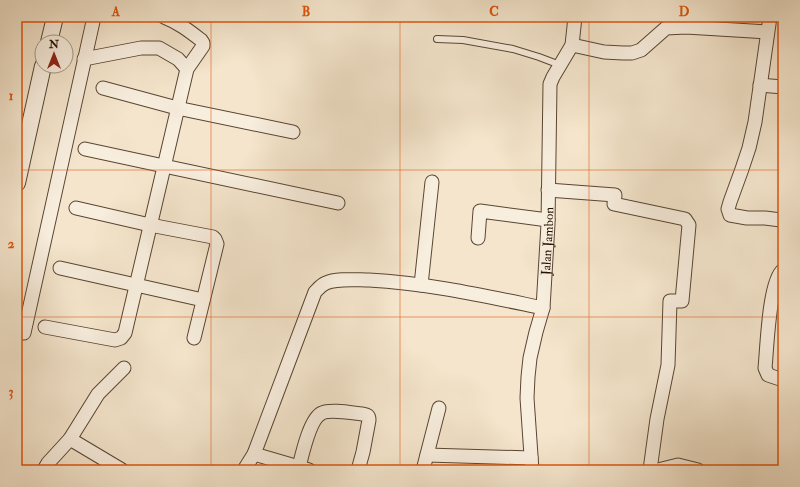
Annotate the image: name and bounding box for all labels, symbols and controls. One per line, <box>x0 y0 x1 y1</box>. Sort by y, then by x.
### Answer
text: A <box>111 4 121 20</box>
text: B <box>302 4 310 20</box>
text: C <box>489 4 499 20</box>
text: D <box>679 4 690 20</box>
north arrow <box>34 34 74 74</box>
text: N <box>48 38 60 51</box>
text: 1 <box>9 88 14 104</box>
street label: Jalan Jambon <box>538 207 557 277</box>
text: 2 <box>8 236 15 252</box>
text: 3 <box>9 384 14 400</box>

